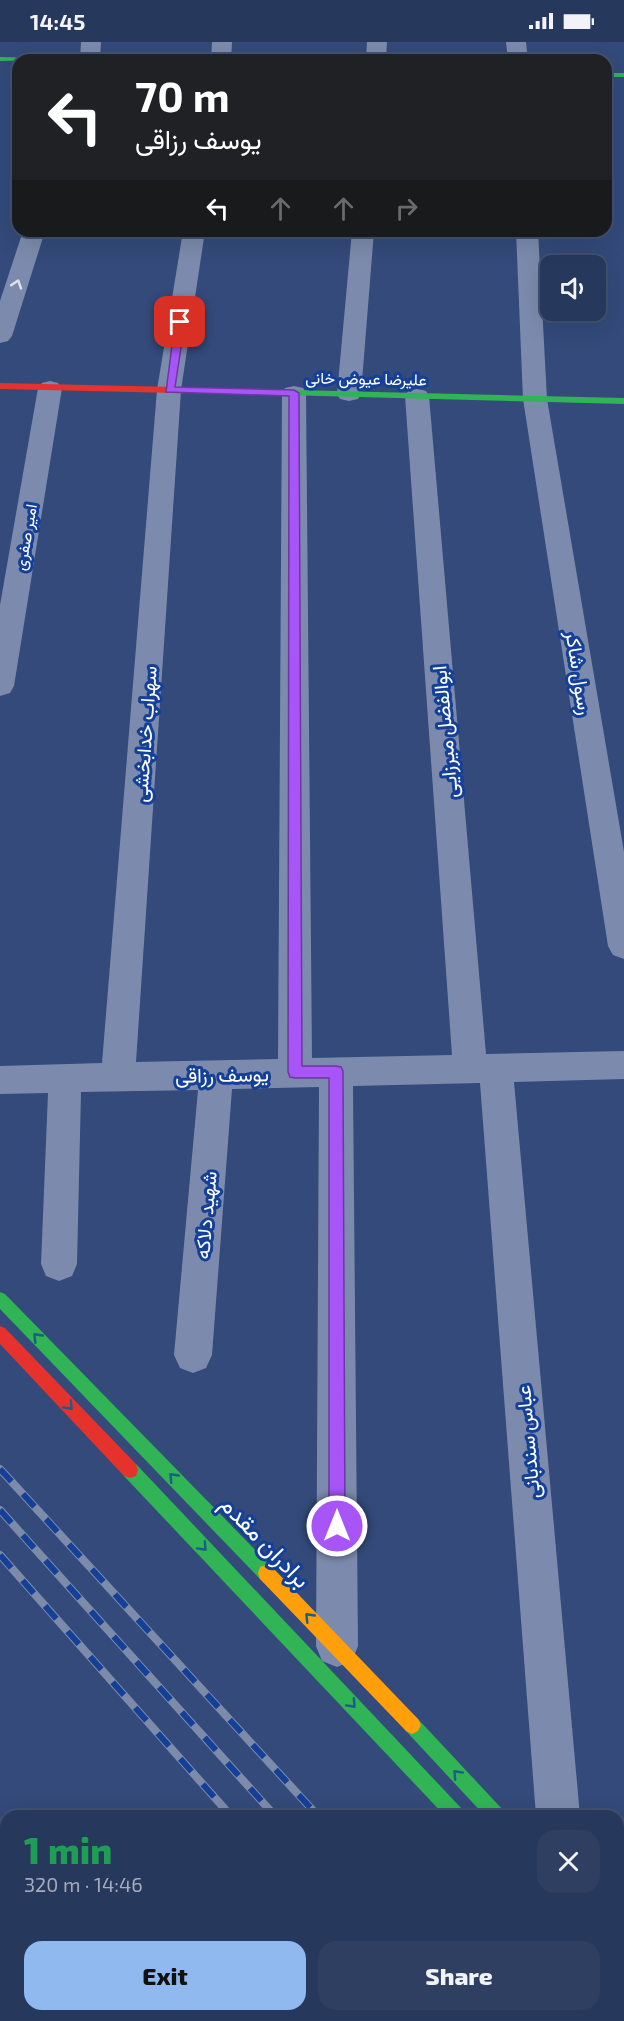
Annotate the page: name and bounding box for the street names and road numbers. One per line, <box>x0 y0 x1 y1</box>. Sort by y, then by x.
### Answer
street label: علیرضا عیوض خانی <box>305 367 427 391</box>
street label: امیر صفری <box>10 502 42 572</box>
street label: رسول شاکر <box>559 628 598 717</box>
street label: سهراب خدابخشی <box>127 665 163 803</box>
street label: ابوالفضل میرزایی <box>426 665 464 799</box>
street label: یوسف رزاقی <box>175 1061 269 1089</box>
street label: شهید دلاکه <box>189 1170 223 1260</box>
street label: عباس سندبانی <box>510 1384 545 1500</box>
street label: برادران مقدم <box>213 1489 317 1595</box>

